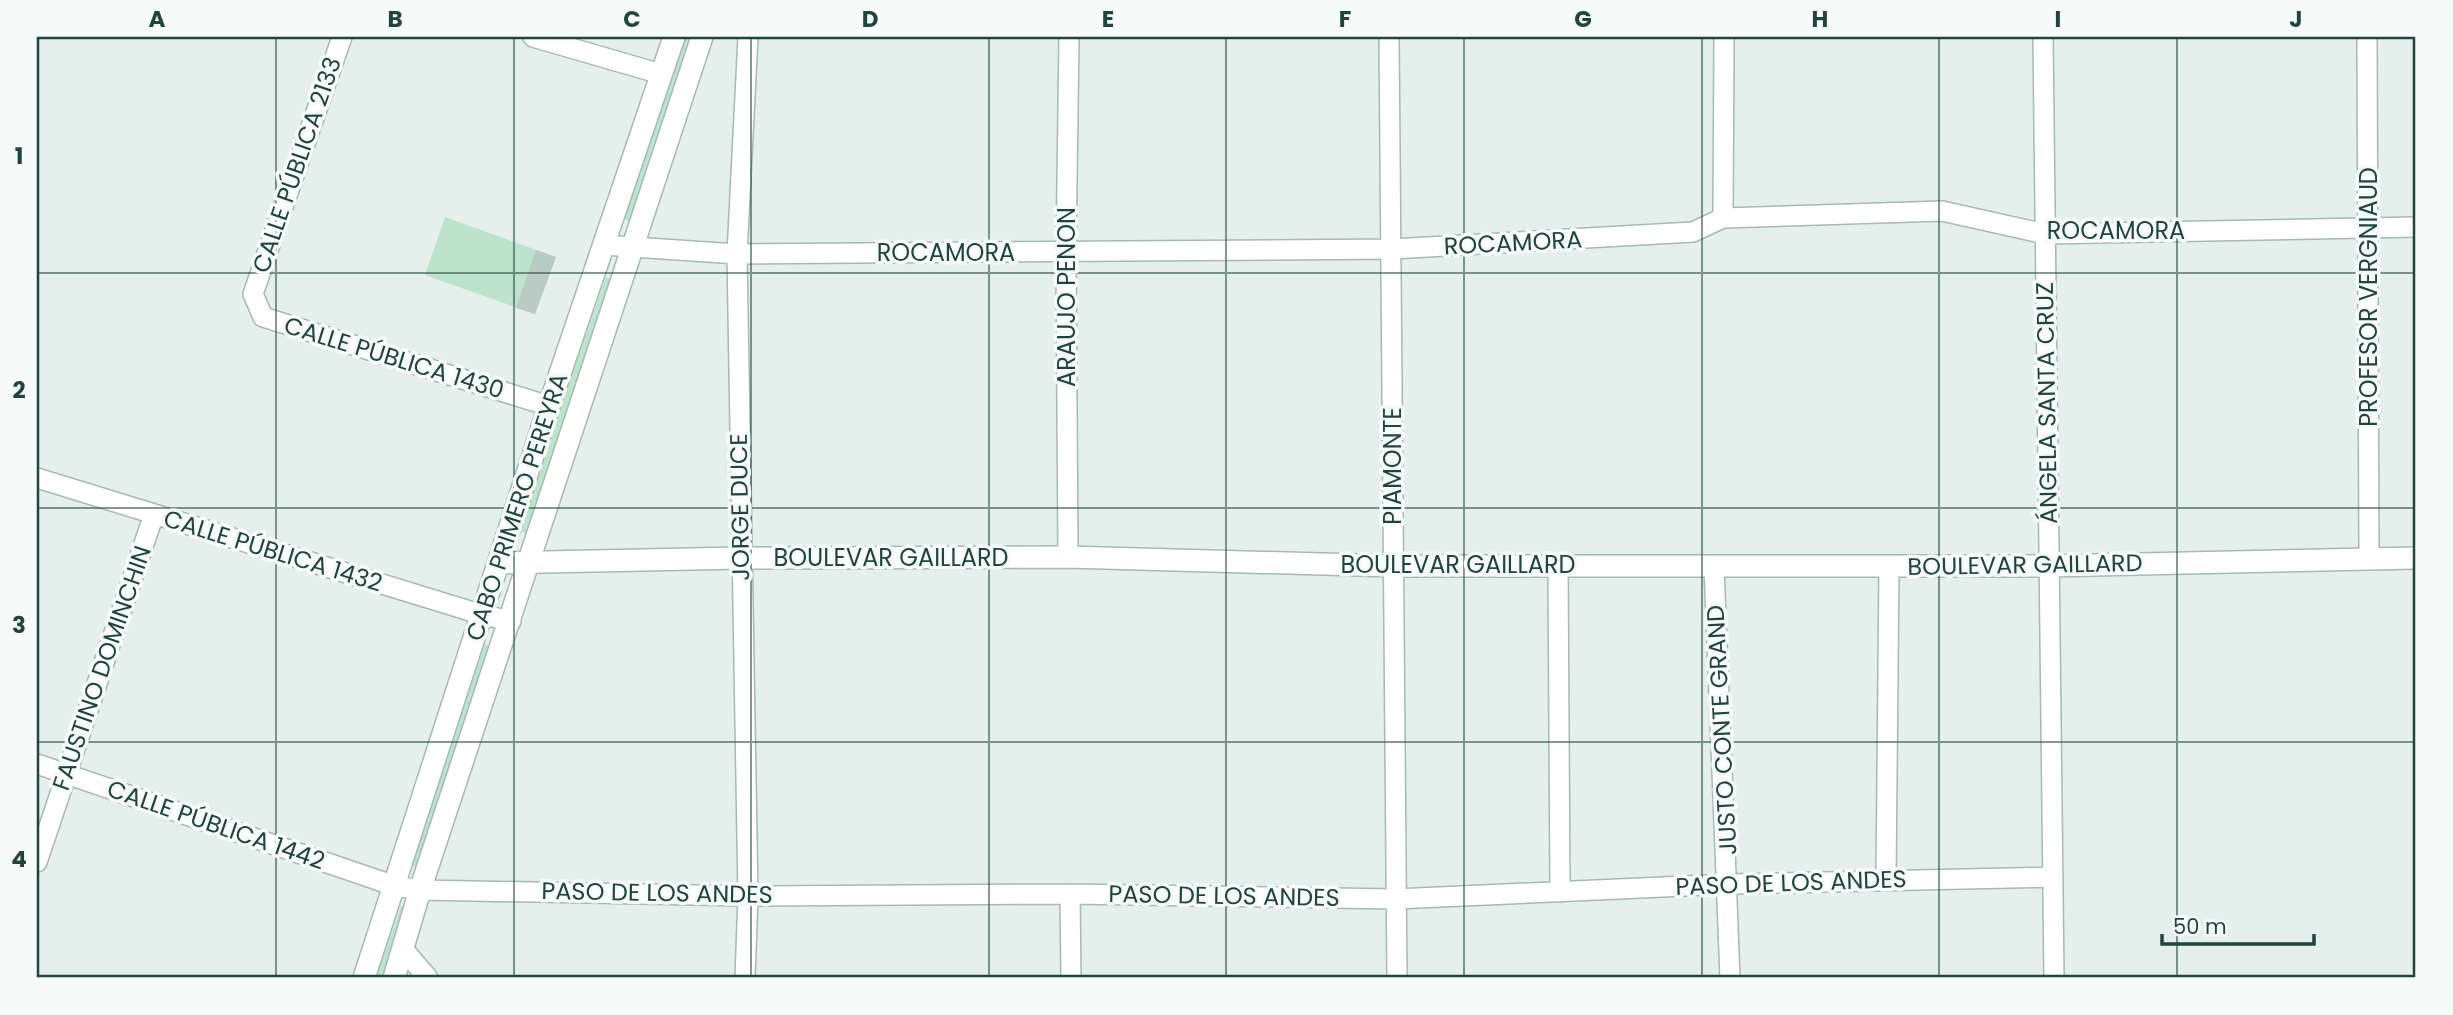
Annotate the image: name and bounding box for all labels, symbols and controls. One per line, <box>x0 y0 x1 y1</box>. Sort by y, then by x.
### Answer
text: A <box>149 3 166 35</box>
text: B <box>387 3 403 35</box>
text: C <box>623 3 641 35</box>
text: D <box>862 3 878 35</box>
text: E <box>1102 3 1114 35</box>
text: F <box>1339 3 1351 35</box>
text: G <box>1574 3 1592 35</box>
text: H <box>1812 3 1828 35</box>
text: I <box>2055 3 2061 35</box>
text: J <box>2289 3 2303 35</box>
street label: CALLE PÚBLICA 2133 <box>244 53 349 277</box>
text: 1 <box>15 140 23 172</box>
street label: PROFESOR VERGNIAUD <box>2352 167 2385 427</box>
street label: ARAUJO PENON <box>1050 207 1083 387</box>
street label: ROCAMORA <box>2047 214 2185 247</box>
street label: ROCAMORA <box>1443 222 1583 263</box>
street label: ROCAMORA <box>877 236 1015 269</box>
street label: ÁNGELA SANTA CRUZ <box>2028 282 2065 524</box>
street label: CALLE PÚBLICA 1430 <box>280 308 508 407</box>
street label: CABO PRIMERO PEREYRA <box>458 369 575 645</box>
text: 2 <box>12 374 26 406</box>
street label: PIAMONTE <box>1376 407 1409 525</box>
street label: JORGE DUCE <box>722 433 757 581</box>
street label: CALLE PÚBLICA 1432 <box>160 502 387 599</box>
street label: FAUSTINO DOMINCHIN <box>44 541 159 795</box>
street label: BOULEVAR GAILLARD <box>773 541 1009 574</box>
street label: BOULEVAR GAILLARD <box>1907 546 2143 583</box>
street label: BOULEVAR GAILLARD <box>1340 548 1576 581</box>
street label: JUSTO CONTE GRAND <box>1698 604 1745 856</box>
text: 3 <box>12 609 26 641</box>
street label: CALLE PÚBLICA 1442 <box>103 772 329 877</box>
text: 4 <box>11 843 27 875</box>
street label: PASO DE LOS ANDES <box>1675 862 1907 903</box>
street label: PASO DE LOS ANDES <box>541 874 773 911</box>
street label: PASO DE LOS ANDES <box>1108 877 1340 914</box>
scale bar <box>2162 903 2315 947</box>
text: 50 m <box>2173 912 2227 941</box>

